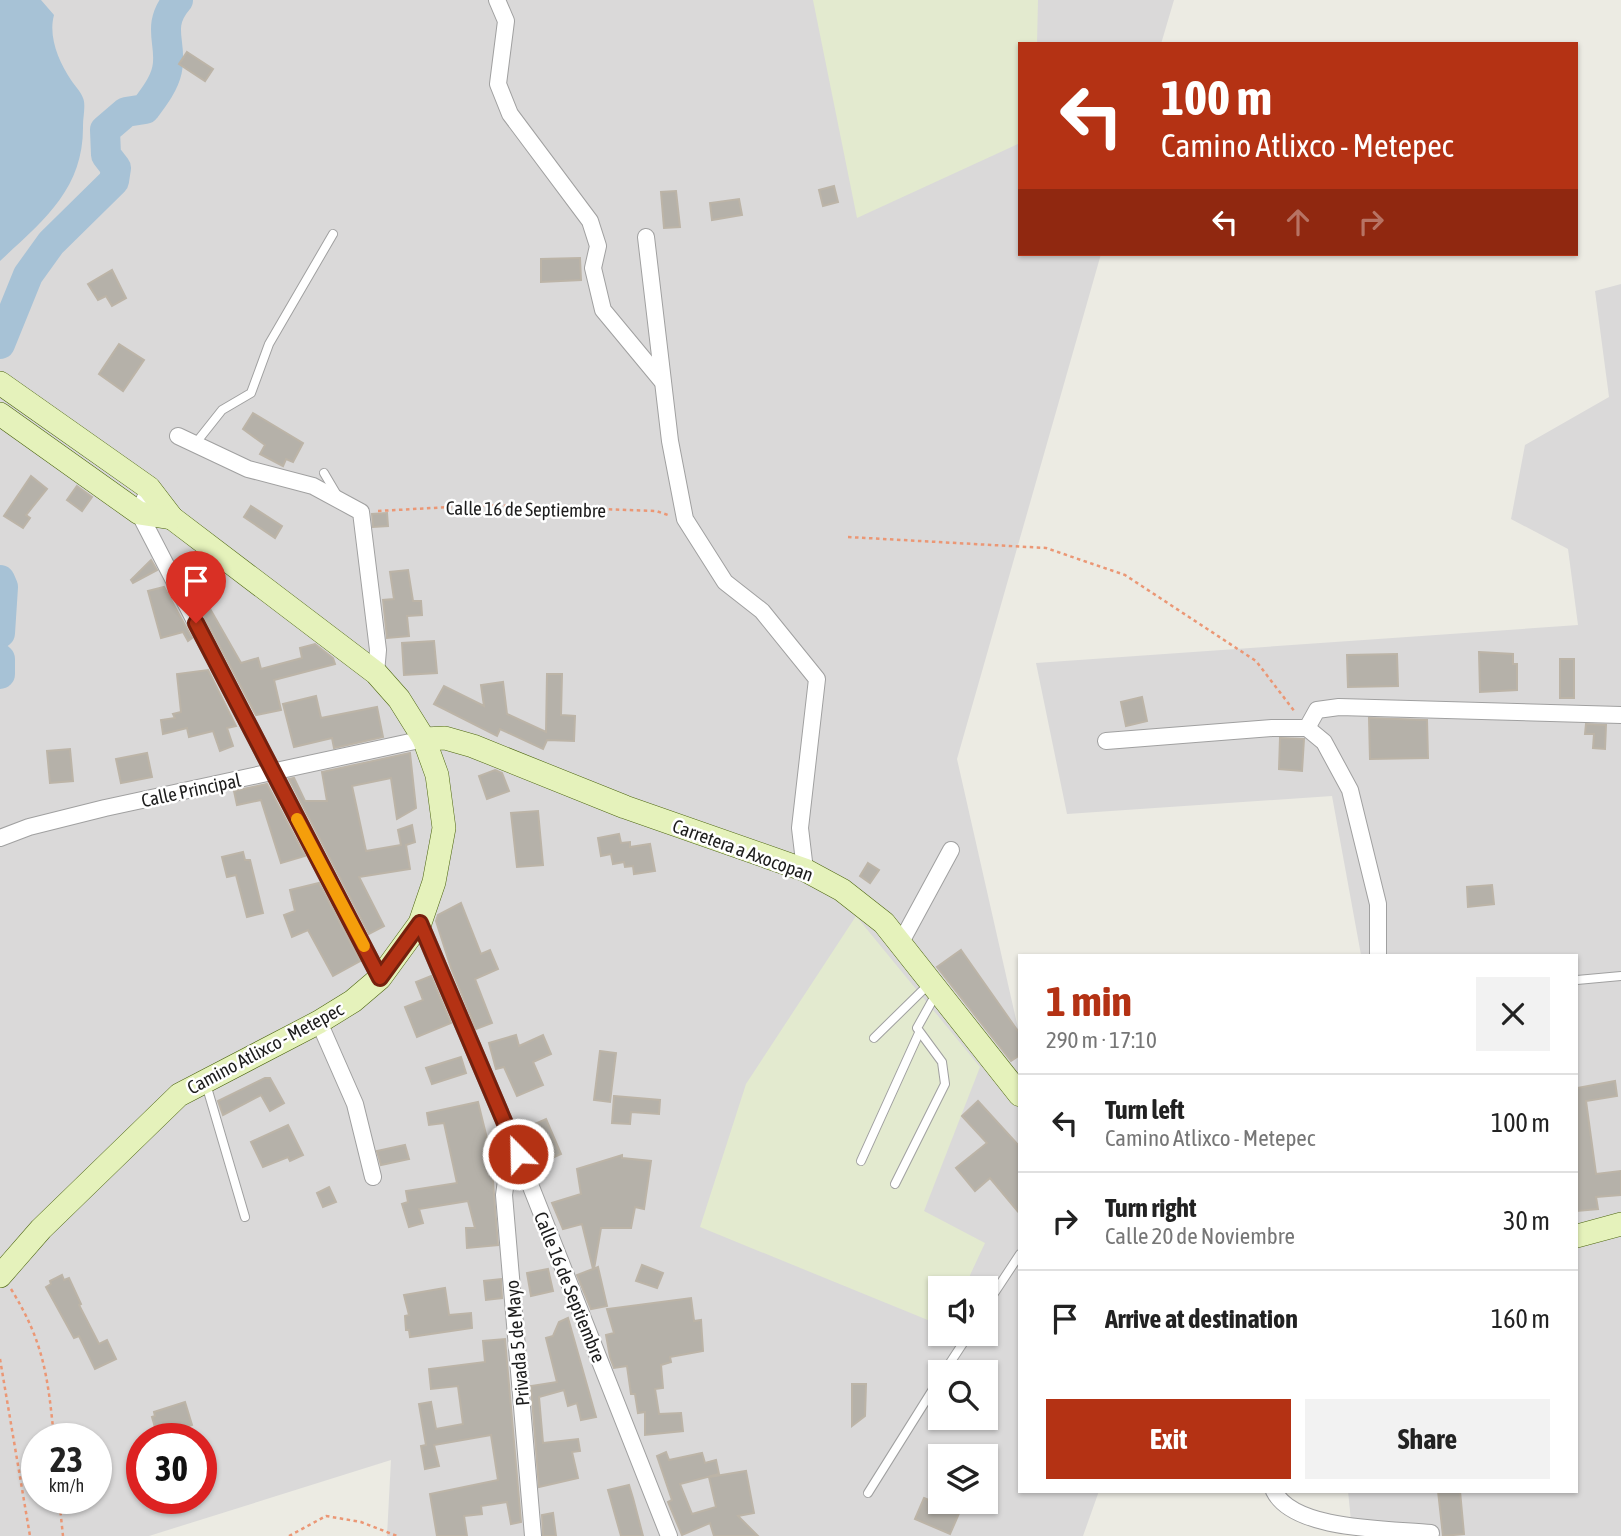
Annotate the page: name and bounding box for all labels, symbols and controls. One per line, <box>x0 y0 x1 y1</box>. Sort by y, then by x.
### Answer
text: 100 m <box>1161 69 1272 125</box>
icon: left <box>1046 70 1137 161</box>
text: Camino Atlixco - Metepec <box>1161 127 1453 164</box>
icon: left <box>1206 203 1244 241</box>
icon: ahead <box>1279 203 1317 241</box>
icon: right <box>1352 203 1390 241</box>
street label: Calle 16 de Septiembre <box>446 497 606 521</box>
pin <box>166 551 226 623</box>
icon: arrive <box>177 562 215 600</box>
street label: Calle Principal <box>139 769 243 811</box>
street label: Carretera a Axocopan <box>670 814 816 886</box>
text: 1 min <box>1046 977 1132 1025</box>
button: close <box>1476 977 1550 1051</box>
street label: Camino Atlixco - Metepec <box>183 997 348 1098</box>
text: 290 m · 17:10 <box>1046 1027 1157 1053</box>
text: Turn left <box>1105 1095 1185 1125</box>
icon: left <box>1046 1104 1084 1142</box>
text: 100 m <box>1491 1108 1550 1138</box>
position arrow <box>481 1117 555 1191</box>
text: Camino Atlixco - Metepec <box>1105 1125 1315 1151</box>
text: Turn right <box>1105 1193 1196 1223</box>
icon: right <box>1046 1202 1084 1240</box>
text: 30 m <box>1503 1206 1550 1236</box>
street label: Calle 16 de Septiembre <box>530 1209 610 1365</box>
text: Calle 20 de Noviembre <box>1105 1223 1295 1249</box>
map controls <box>928 1276 998 1514</box>
button: sound <box>928 1276 998 1346</box>
street label: Privada 5 de Mayo <box>501 1279 533 1407</box>
icon: arrive <box>1046 1300 1084 1338</box>
text: Arrive at destination <box>1105 1304 1298 1334</box>
text: 160 m <box>1491 1304 1550 1334</box>
button: search <box>928 1360 998 1430</box>
button: Exit <box>1046 1399 1291 1479</box>
button: Share <box>1305 1399 1550 1479</box>
speed limit sign: 30 <box>126 1423 217 1514</box>
text: 23 <box>50 1439 83 1479</box>
button: layers <box>928 1444 998 1514</box>
text: km/h <box>49 1475 84 1496</box>

